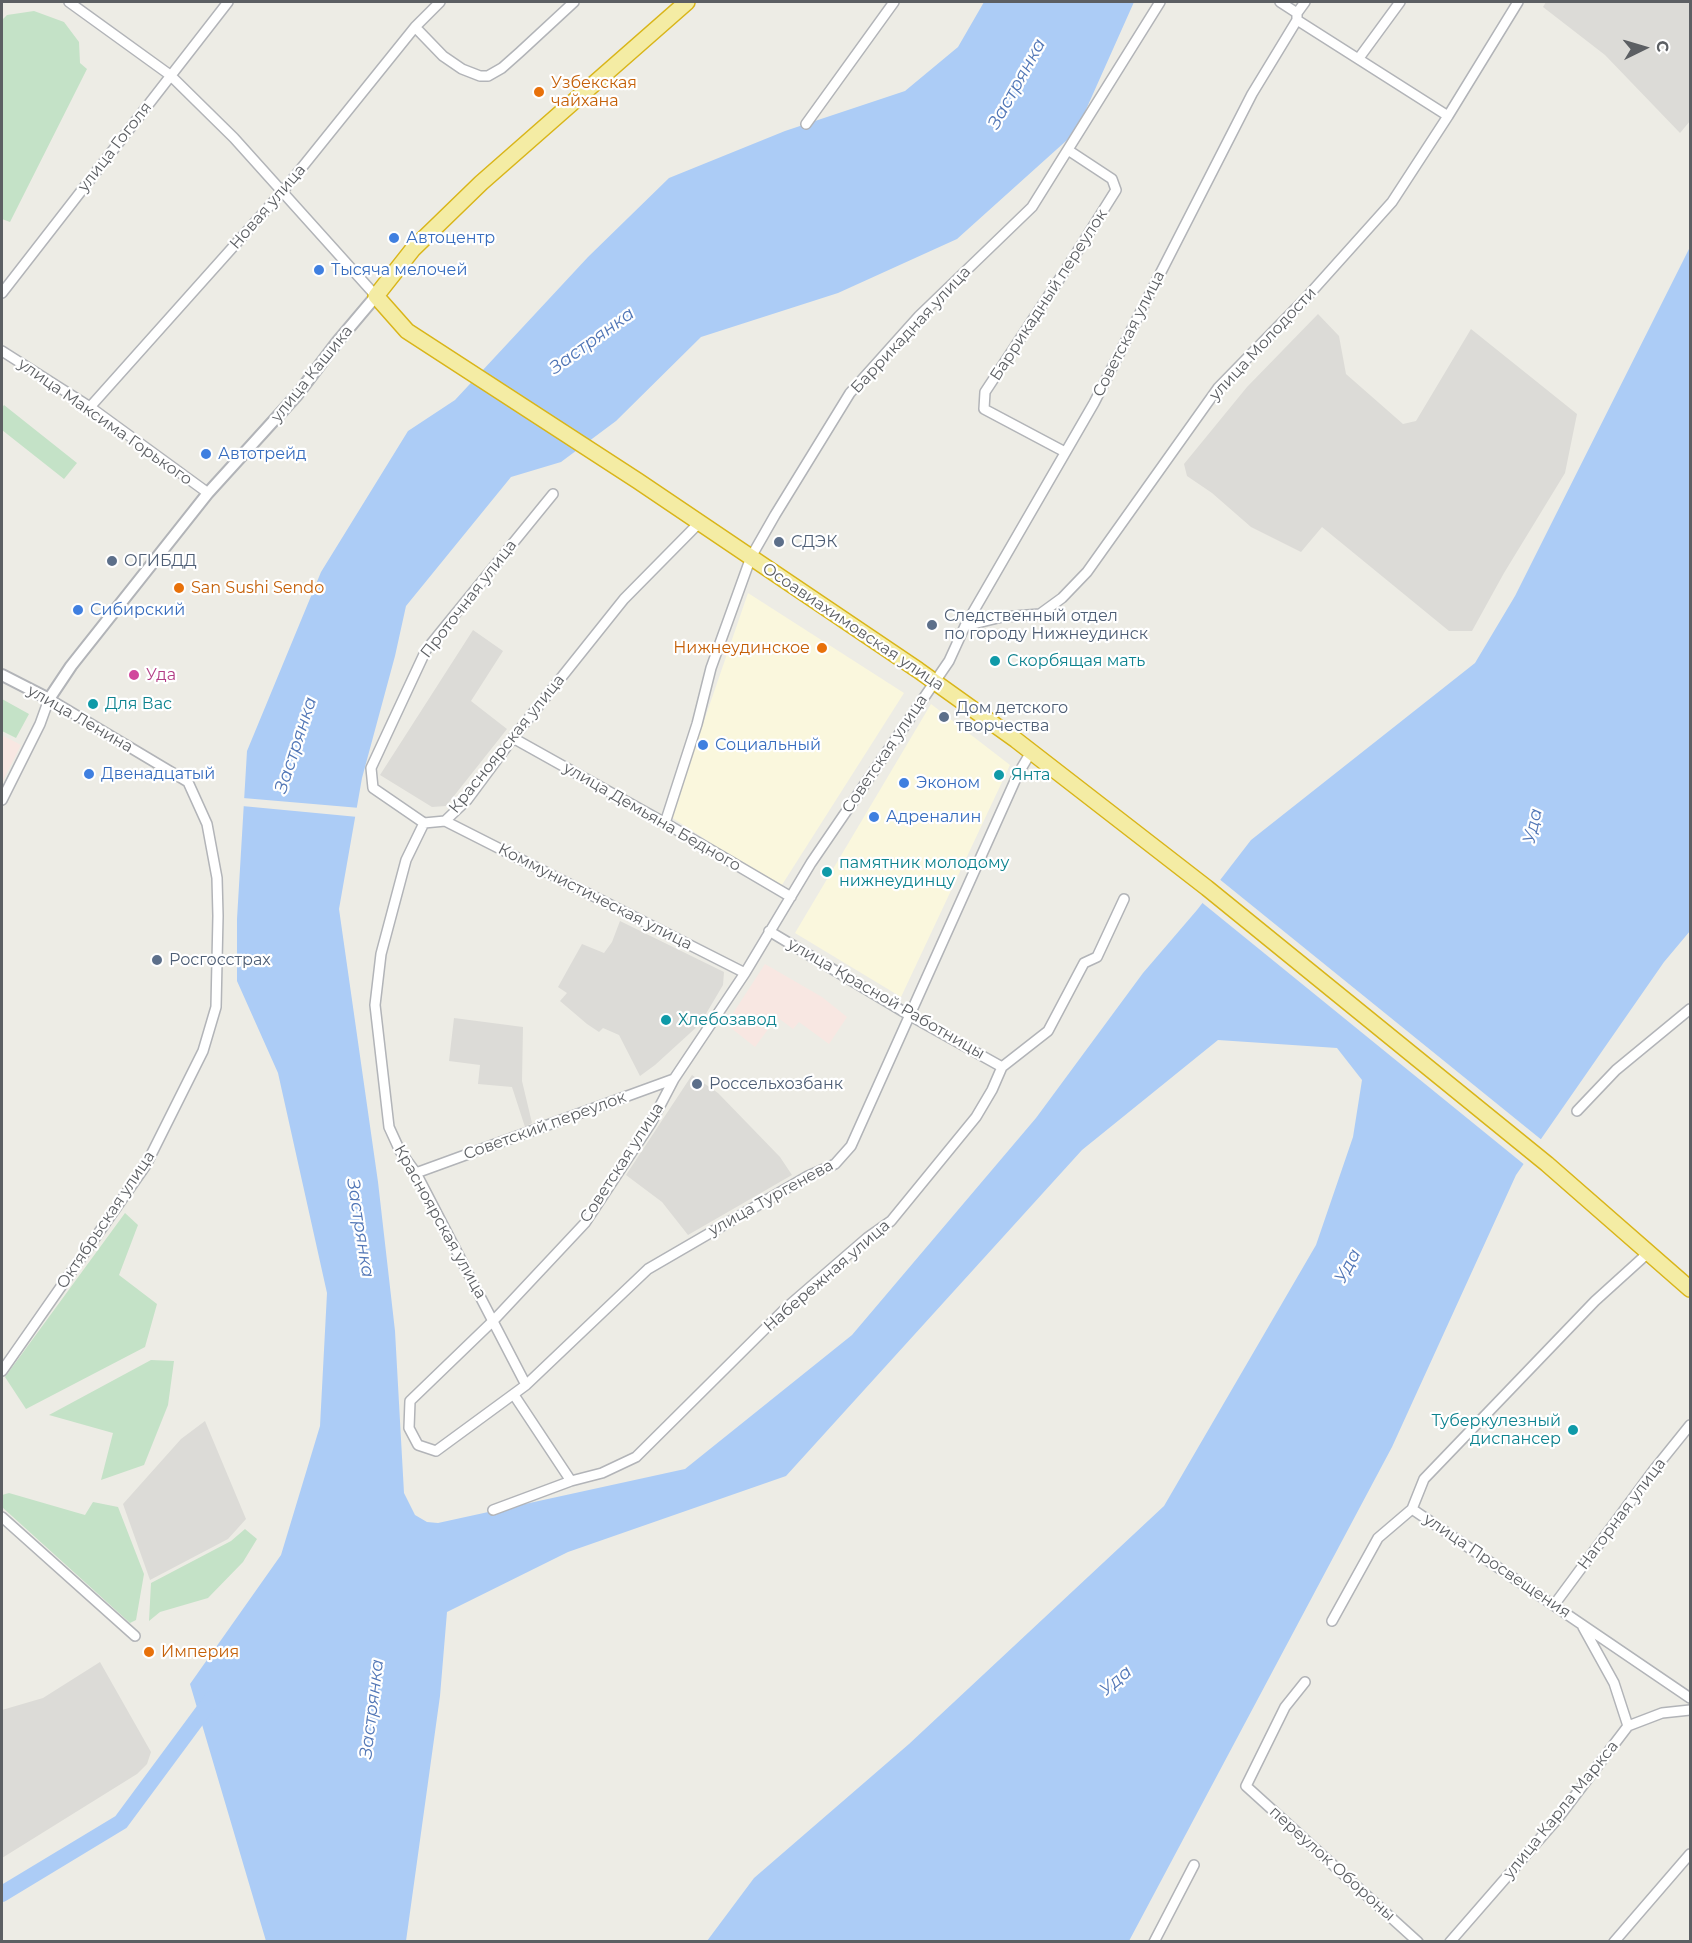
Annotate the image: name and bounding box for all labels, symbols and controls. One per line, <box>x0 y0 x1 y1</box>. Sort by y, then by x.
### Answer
north arrow <box>1614 18 1674 78</box>
water label: Застрянка <box>983 35 1051 133</box>
text: С <box>1652 40 1672 53</box>
place label: Узбекская чайхана <box>551 73 637 111</box>
marker: Узбекская чайхана <box>532 85 546 99</box>
street label: улица Гоголя <box>74 98 156 196</box>
street label: Новая улица <box>226 161 310 253</box>
street label: Баррикадный переулок <box>986 206 1112 384</box>
place label: Автоцентр <box>406 228 495 248</box>
marker: Автоцентр <box>387 231 401 245</box>
place label: Тысяча мелочей <box>331 260 467 280</box>
street label: Баррикадная улица <box>847 262 975 398</box>
marker: Тысяча мелочей <box>312 263 326 277</box>
street label: Советская улица <box>1089 268 1169 400</box>
street label: улица Молодости <box>1206 283 1320 405</box>
water label: Застрянка <box>545 303 639 379</box>
street label: улица Кашика <box>267 322 357 426</box>
street label: улица Максима Горького <box>14 354 196 490</box>
place label: Автотрейд <box>218 444 307 464</box>
marker: Автотрейд <box>199 447 213 461</box>
place label: СДЭК <box>791 532 837 552</box>
marker: СДЭК <box>772 535 786 549</box>
street label: Проточная улица <box>417 536 521 662</box>
place label: ОГИБДД <box>124 551 197 571</box>
marker: ОГИБДД <box>105 554 119 568</box>
street label: Осоавиахимовская улица <box>758 559 948 695</box>
place label: San Sushi Sendo <box>191 578 324 598</box>
marker: San Sushi Sendo <box>172 581 186 595</box>
place label: Сибирский <box>90 600 185 620</box>
marker: Сибирский <box>71 603 85 617</box>
place label: Следственный отдел по городу Нижнеудинск <box>944 606 1148 644</box>
marker: Следственный отдел по городу Нижнеудинск <box>925 618 939 632</box>
place label: Нижнеудинское <box>673 638 810 658</box>
marker: Нижнеудинское <box>815 641 829 655</box>
place label: Скорбящая мать <box>1007 651 1145 671</box>
marker: Скорбящая мать <box>988 654 1002 668</box>
place label: Уда <box>146 665 176 685</box>
marker: Уда <box>127 668 141 682</box>
street label: Красноярская улица <box>445 671 569 817</box>
street label: улица Ленина <box>24 681 136 757</box>
street label: Советская улица <box>838 691 932 817</box>
place label: Для Вас <box>105 694 172 714</box>
water label: Застрянка <box>270 694 322 796</box>
marker: Для Вас <box>86 697 100 711</box>
place label: Дом детского творчества <box>956 698 1068 736</box>
marker: Дом детского творчества <box>937 710 951 724</box>
place label: Социальный <box>715 735 821 755</box>
marker: Социальный <box>696 738 710 752</box>
street label: улица Демьяна Бедного <box>560 758 744 876</box>
place label: Двенадцатый <box>101 764 215 784</box>
place label: Янта <box>1011 765 1050 785</box>
marker: Двенадцатый <box>82 767 96 781</box>
marker: Янта <box>992 768 1006 782</box>
place label: Эконом <box>916 773 980 793</box>
marker: Эконом <box>897 776 911 790</box>
water label: Уда <box>1518 806 1548 846</box>
place label: Адреналин <box>886 807 981 827</box>
marker: Адреналин <box>867 810 881 824</box>
street label: Коммунистическая улица <box>495 840 695 954</box>
place label: памятник молодому нижнеудинцу <box>839 853 1009 891</box>
marker: памятник молодому нижнеудинцу <box>820 865 834 879</box>
street label: улица Красной Работницы <box>784 935 988 1063</box>
place label: Росгосстрах <box>169 950 271 970</box>
marker: Росгосстрах <box>150 953 164 967</box>
place label: Хлебозавод <box>678 1010 777 1030</box>
marker: Хлебозавод <box>659 1013 673 1027</box>
place label: Россельхозбанк <box>709 1074 843 1094</box>
marker: Россельхозбанк <box>690 1077 704 1091</box>
street label: Советский переулок <box>461 1088 629 1164</box>
street label: Советская улица <box>576 1099 668 1227</box>
street label: Красноярская улица <box>390 1142 490 1302</box>
street label: Октябрьская улица <box>53 1148 159 1292</box>
street label: улица Тургенева <box>705 1156 837 1240</box>
water label: Застрянка <box>342 1177 378 1279</box>
street label: Набережная улица <box>760 1216 894 1336</box>
water label: Уда <box>1330 1245 1366 1287</box>
place label: Туберкулезный диспансер <box>1431 1411 1561 1449</box>
marker: Туберкулезный диспансер <box>1566 1423 1580 1437</box>
street label: Нагорная улица <box>1574 1454 1670 1574</box>
street label: улица Просвещения <box>1420 1510 1574 1622</box>
place label: Империя <box>161 1642 239 1662</box>
marker: Империя <box>142 1645 156 1659</box>
water label: Застрянка <box>355 1658 389 1760</box>
water label: Уда <box>1095 1661 1137 1701</box>
street label: улица Карла Маркса <box>1499 1737 1623 1883</box>
street label: переулок Обороны <box>1265 1802 1399 1926</box>

